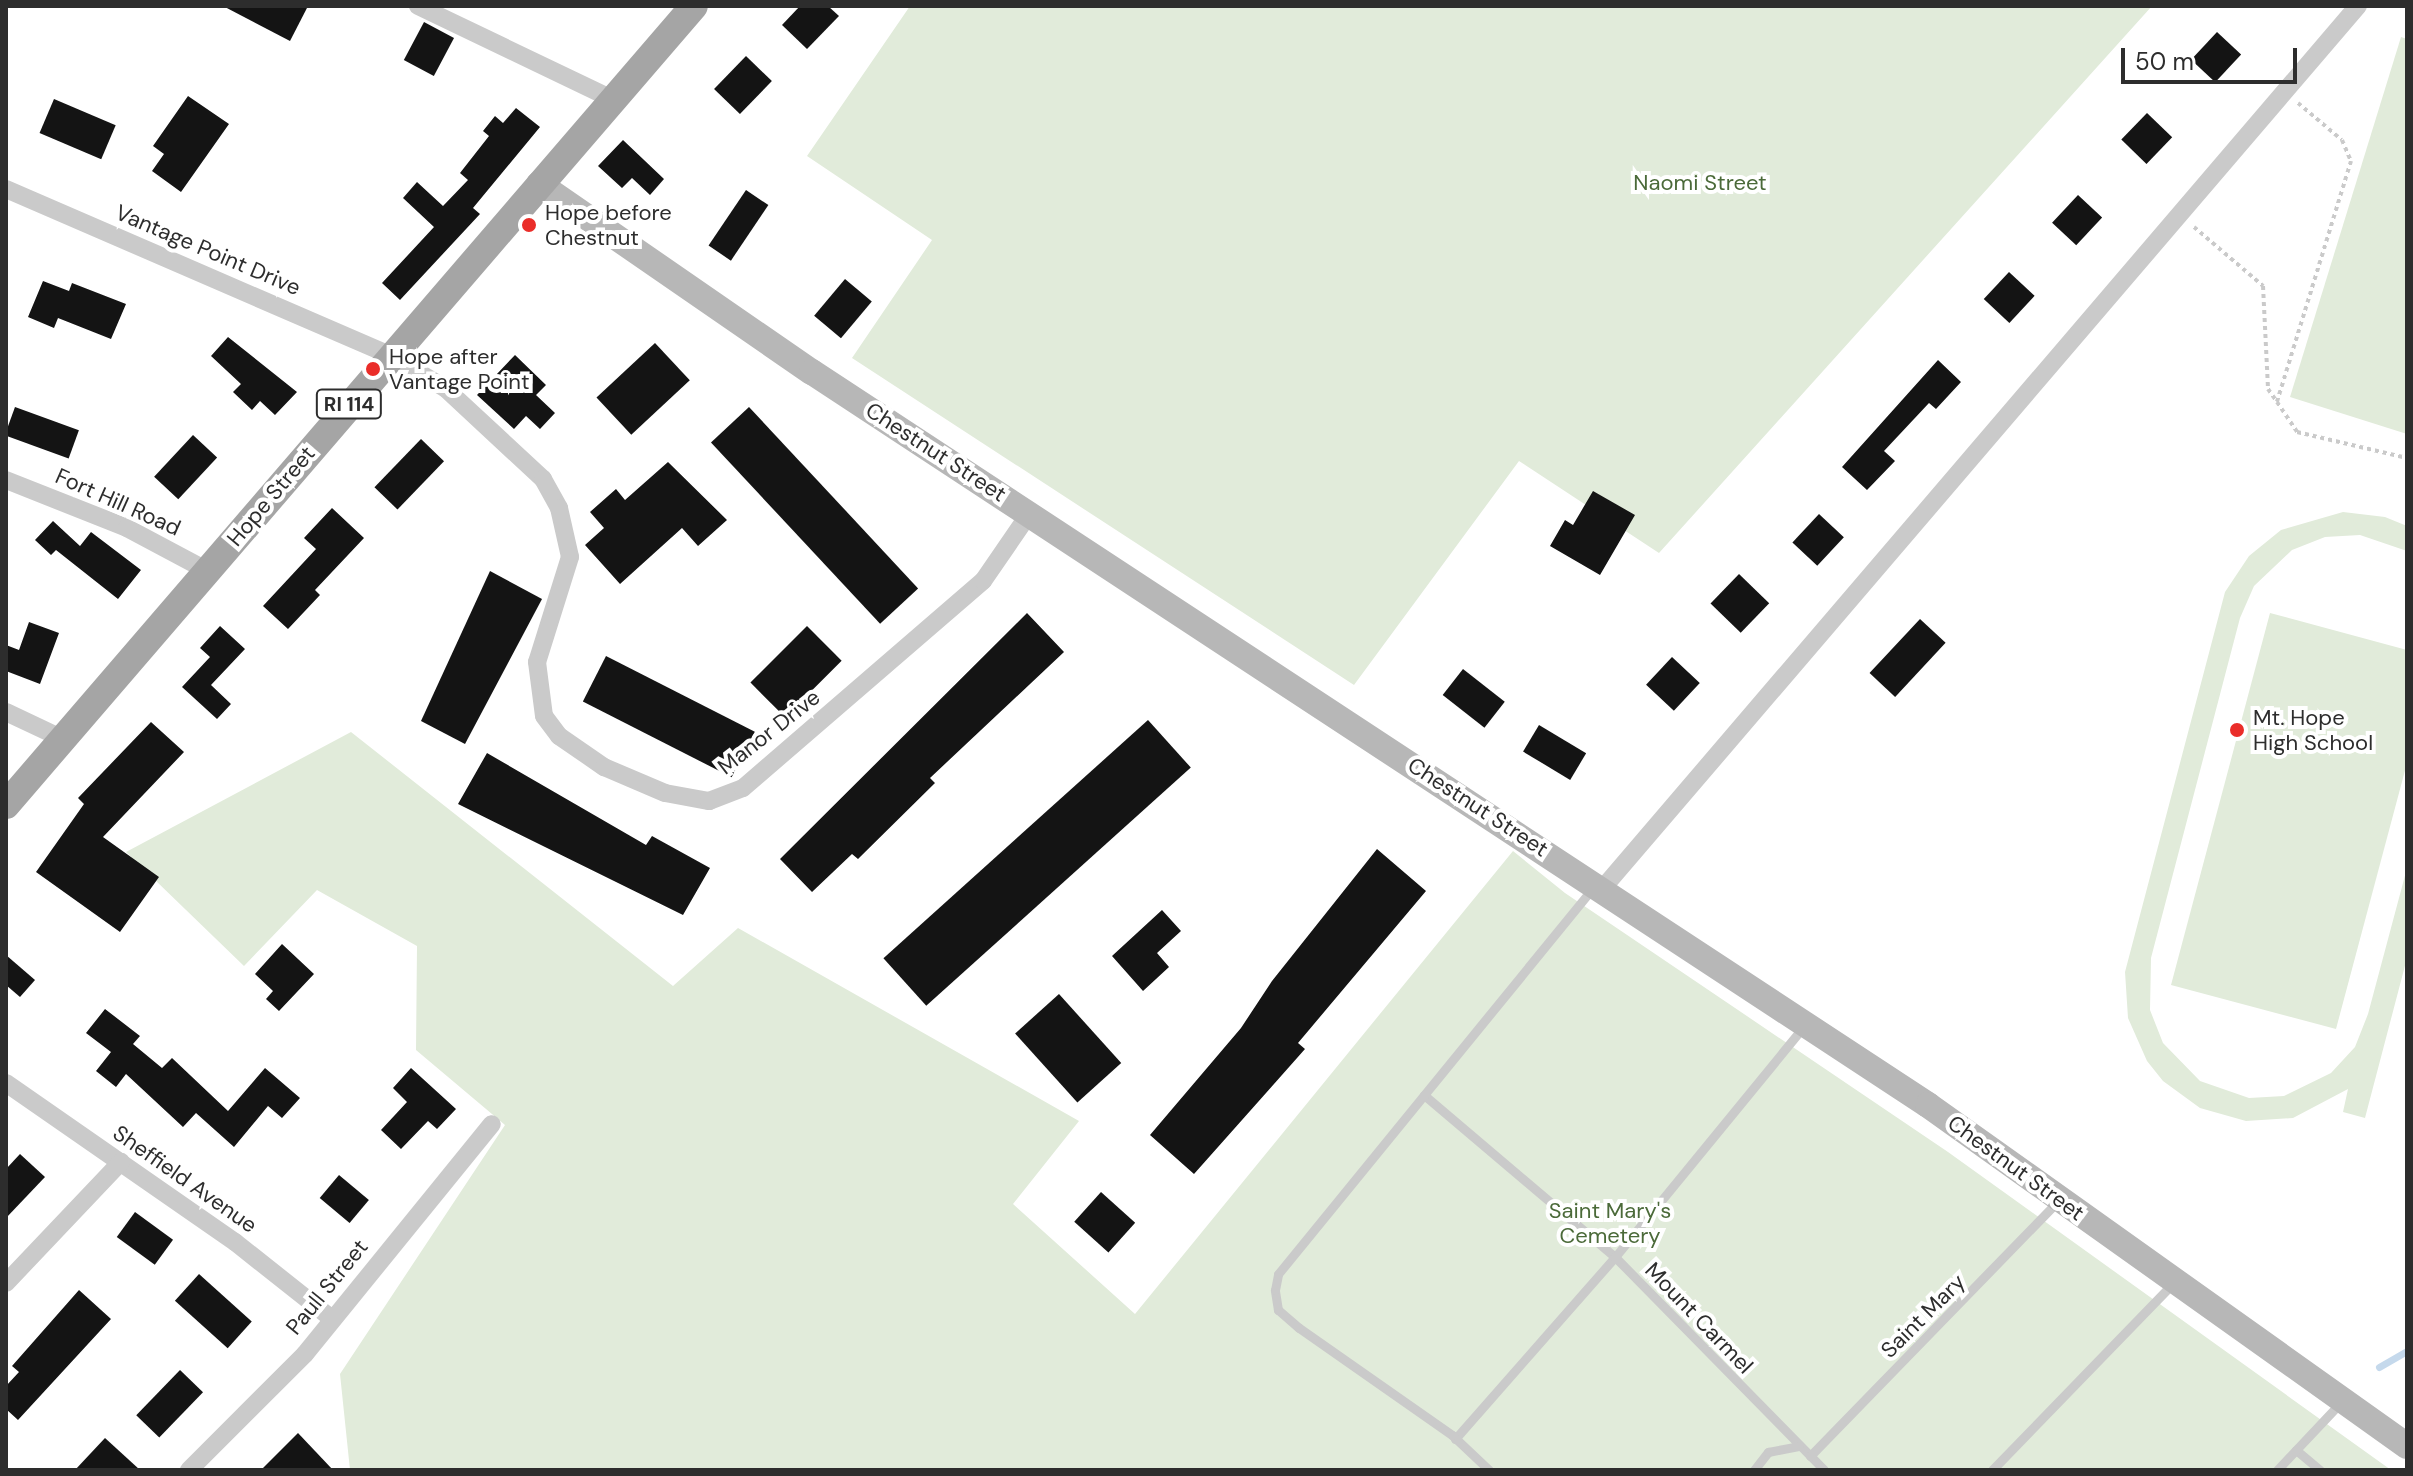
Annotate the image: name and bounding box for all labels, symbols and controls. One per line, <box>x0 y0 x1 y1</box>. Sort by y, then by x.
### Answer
scale bar <box>2125 32 2301 82</box>
text: 50 m <box>2135 46 2194 77</box>
park label: Naomi Street <box>1633 170 1767 196</box>
street label: Vantage Point Drive <box>111 199 305 301</box>
place label: Hope before Chestnut <box>545 199 672 250</box>
marker: Hope before Chestnut <box>520 216 538 234</box>
place label: Hope after Vantage Point <box>389 343 530 394</box>
marker: Hope after Vantage Point <box>364 360 382 378</box>
road number: RI 114 <box>315 388 383 420</box>
street label: Chestnut Street <box>861 397 1011 507</box>
street label: Hope Street <box>222 441 320 551</box>
street label: Fort Hill Road <box>51 463 185 541</box>
street label: Manor Drive <box>713 684 825 780</box>
place label: Mt. Hope High School <box>2253 704 2373 756</box>
marker: Mt. Hope High School <box>2228 721 2246 739</box>
street label: Chestnut Street <box>1403 752 1553 862</box>
street label: Chestnut Street <box>1943 1110 2089 1226</box>
street label: Sheffield Avenue <box>108 1120 262 1238</box>
park label: Saint Mary's Cemetery <box>1549 1197 1671 1248</box>
street label: Paull Street <box>281 1234 373 1340</box>
street label: Mount Carmel <box>1639 1257 1759 1379</box>
street label: Saint Mary <box>1875 1268 1971 1364</box>

